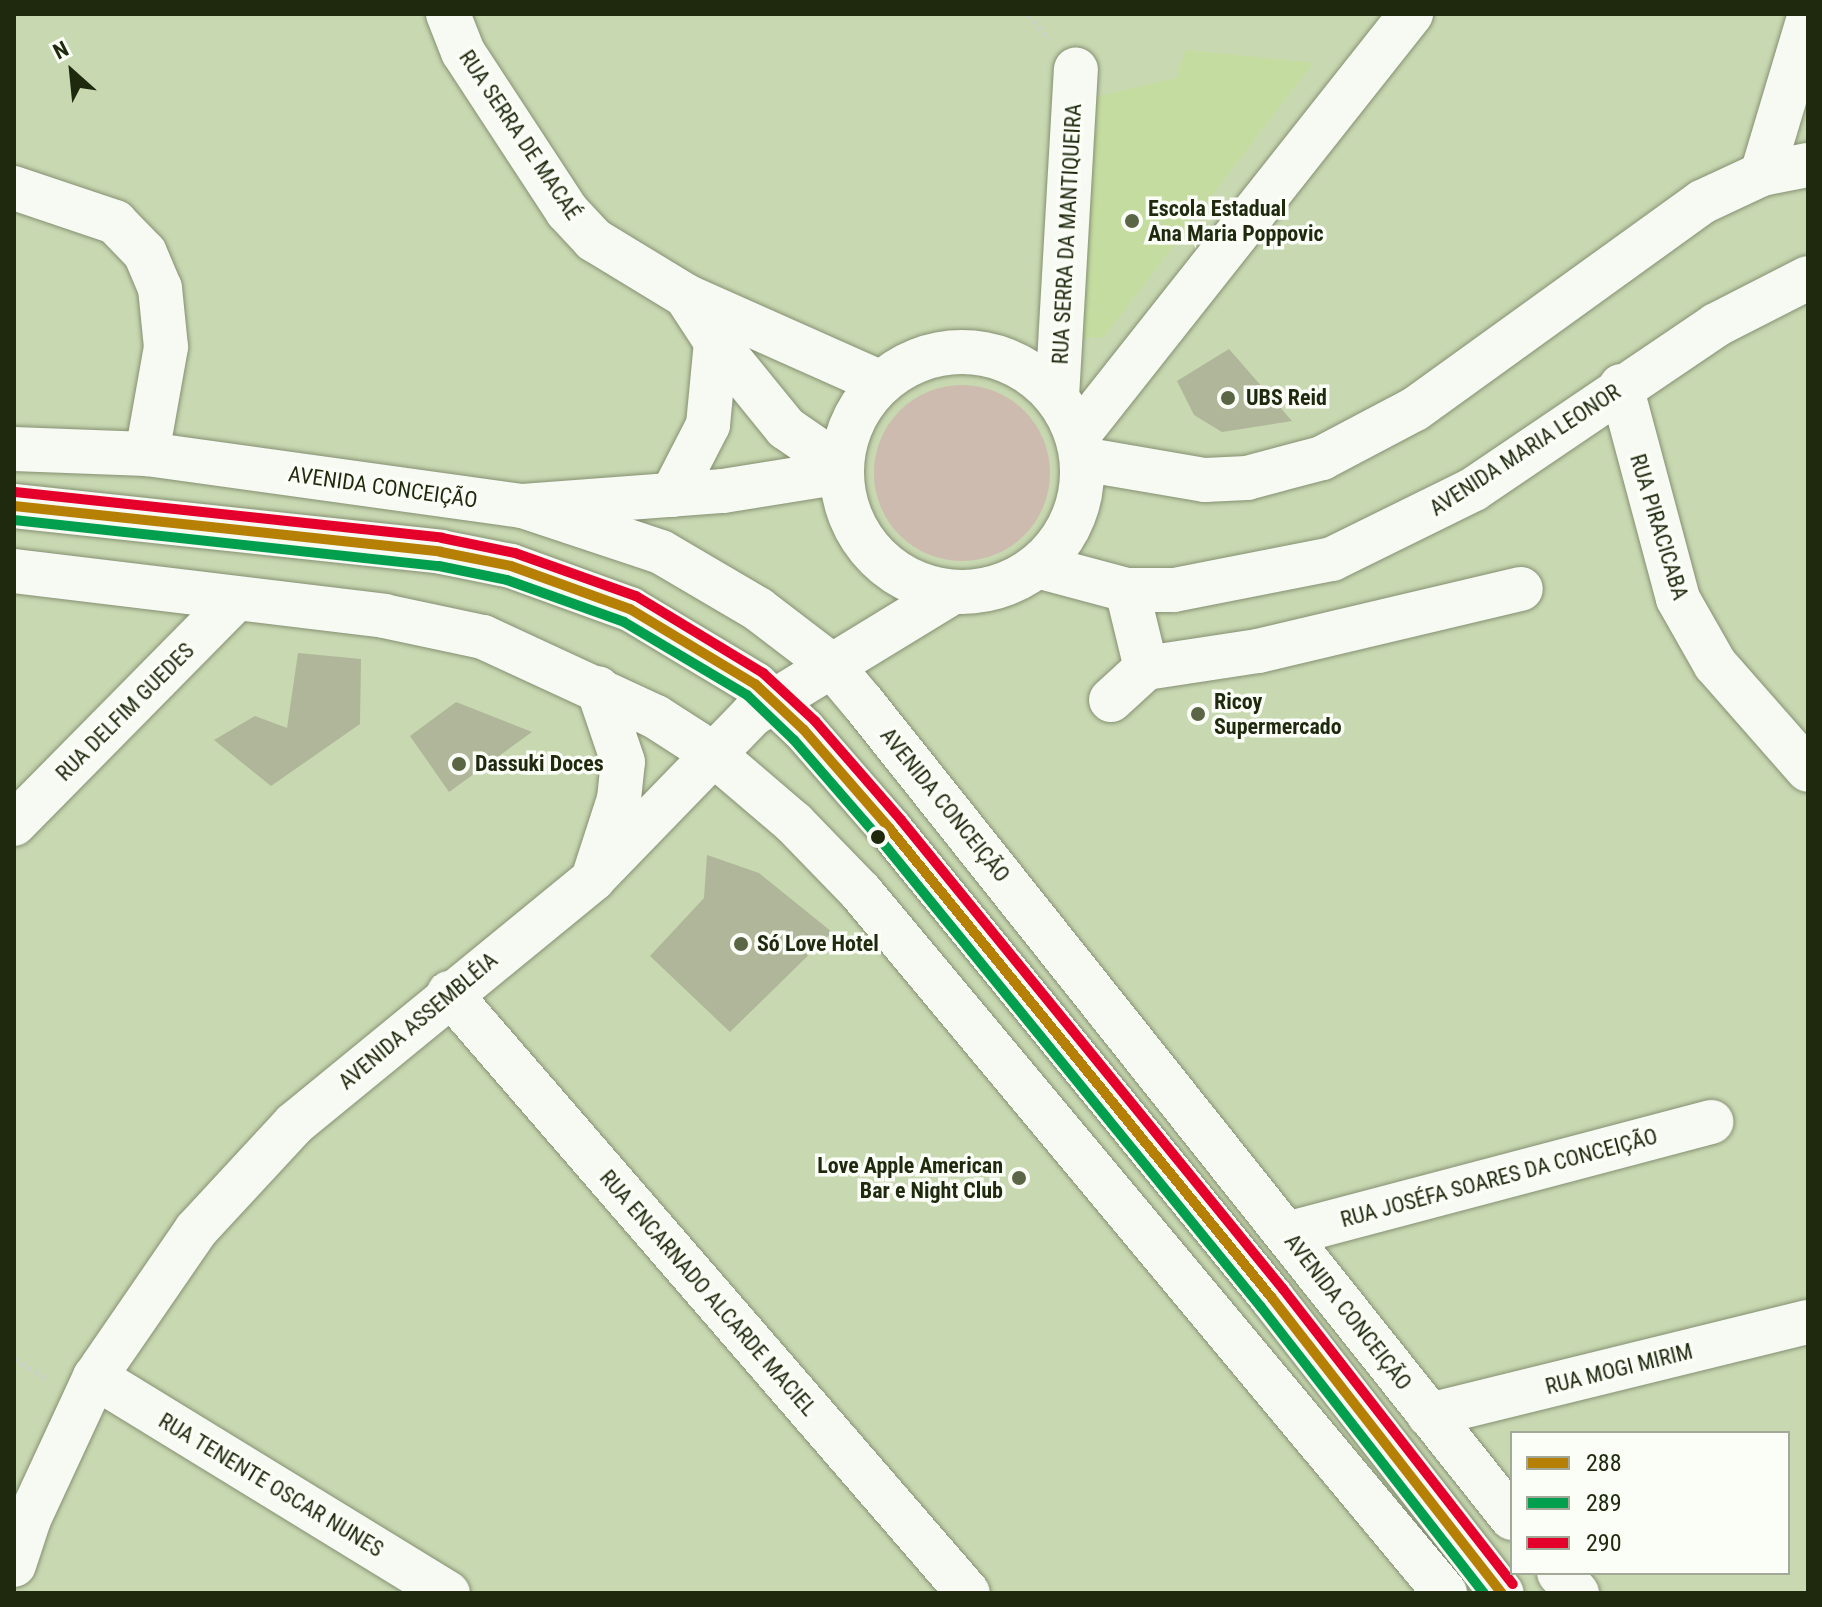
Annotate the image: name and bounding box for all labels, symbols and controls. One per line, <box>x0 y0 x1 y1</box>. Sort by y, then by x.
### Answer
north arrow <box>32 32 112 112</box>
text: N <box>49 36 73 64</box>
street label: RUA SERRA DE MACAÉ <box>453 45 587 225</box>
street label: RUA SERRA DA MANTIQUEIRA <box>1047 103 1087 365</box>
place label: Escola Estadual Ana Maria Poppovic <box>1148 195 1324 246</box>
marker: Escola Estadual Ana Maria Poppovic <box>1123 212 1141 230</box>
street label: AVENIDA MARIA LEONOR <box>1425 378 1625 522</box>
place label: UBS Reid <box>1246 385 1327 411</box>
marker: UBS Reid <box>1217 387 1239 409</box>
street label: RUA PIRACICABA <box>1624 451 1694 603</box>
street label: AVENIDA CONCEIÇÃO <box>287 461 479 513</box>
street label: RUA DELFIM GUEDES <box>50 637 200 787</box>
place label: Ricoy Supermercado <box>1214 688 1342 740</box>
marker: Ricoy Supermercado <box>1189 705 1207 723</box>
street label: AVENIDA CONCEIÇÃO <box>875 723 1015 887</box>
place label: Dassuki Doces <box>475 751 604 777</box>
marker: Dassuki Doces <box>450 755 468 773</box>
unlabelled marker <box>870 829 886 845</box>
place label: Só Love Hotel <box>757 931 879 957</box>
marker: Só Love Hotel <box>732 935 750 953</box>
street label: AVENIDA ASSEMBLÉIA <box>333 947 503 1095</box>
street label: RUA JOSÉFA SOARES DA CONCEIÇÃO <box>1338 1123 1660 1233</box>
place label: Love Apple American Bar e Night Club <box>817 1152 1003 1204</box>
street label: RUA ENCARNADO ALCARDE MACIEL <box>594 1165 822 1421</box>
marker: Love Apple American Bar e Night Club <box>1010 1169 1028 1187</box>
street label: AVENIDA CONCEIÇÃO <box>1279 1229 1417 1395</box>
street label: RUA MOGI MIRIM <box>1543 1338 1695 1400</box>
street label: RUA TENENTE OSCAR NUNES <box>154 1407 388 1563</box>
legend <box>1510 1431 1790 1575</box>
text: 288 <box>1586 1449 1622 1477</box>
text: 289 <box>1586 1489 1622 1517</box>
text: 290 <box>1586 1529 1622 1557</box>

